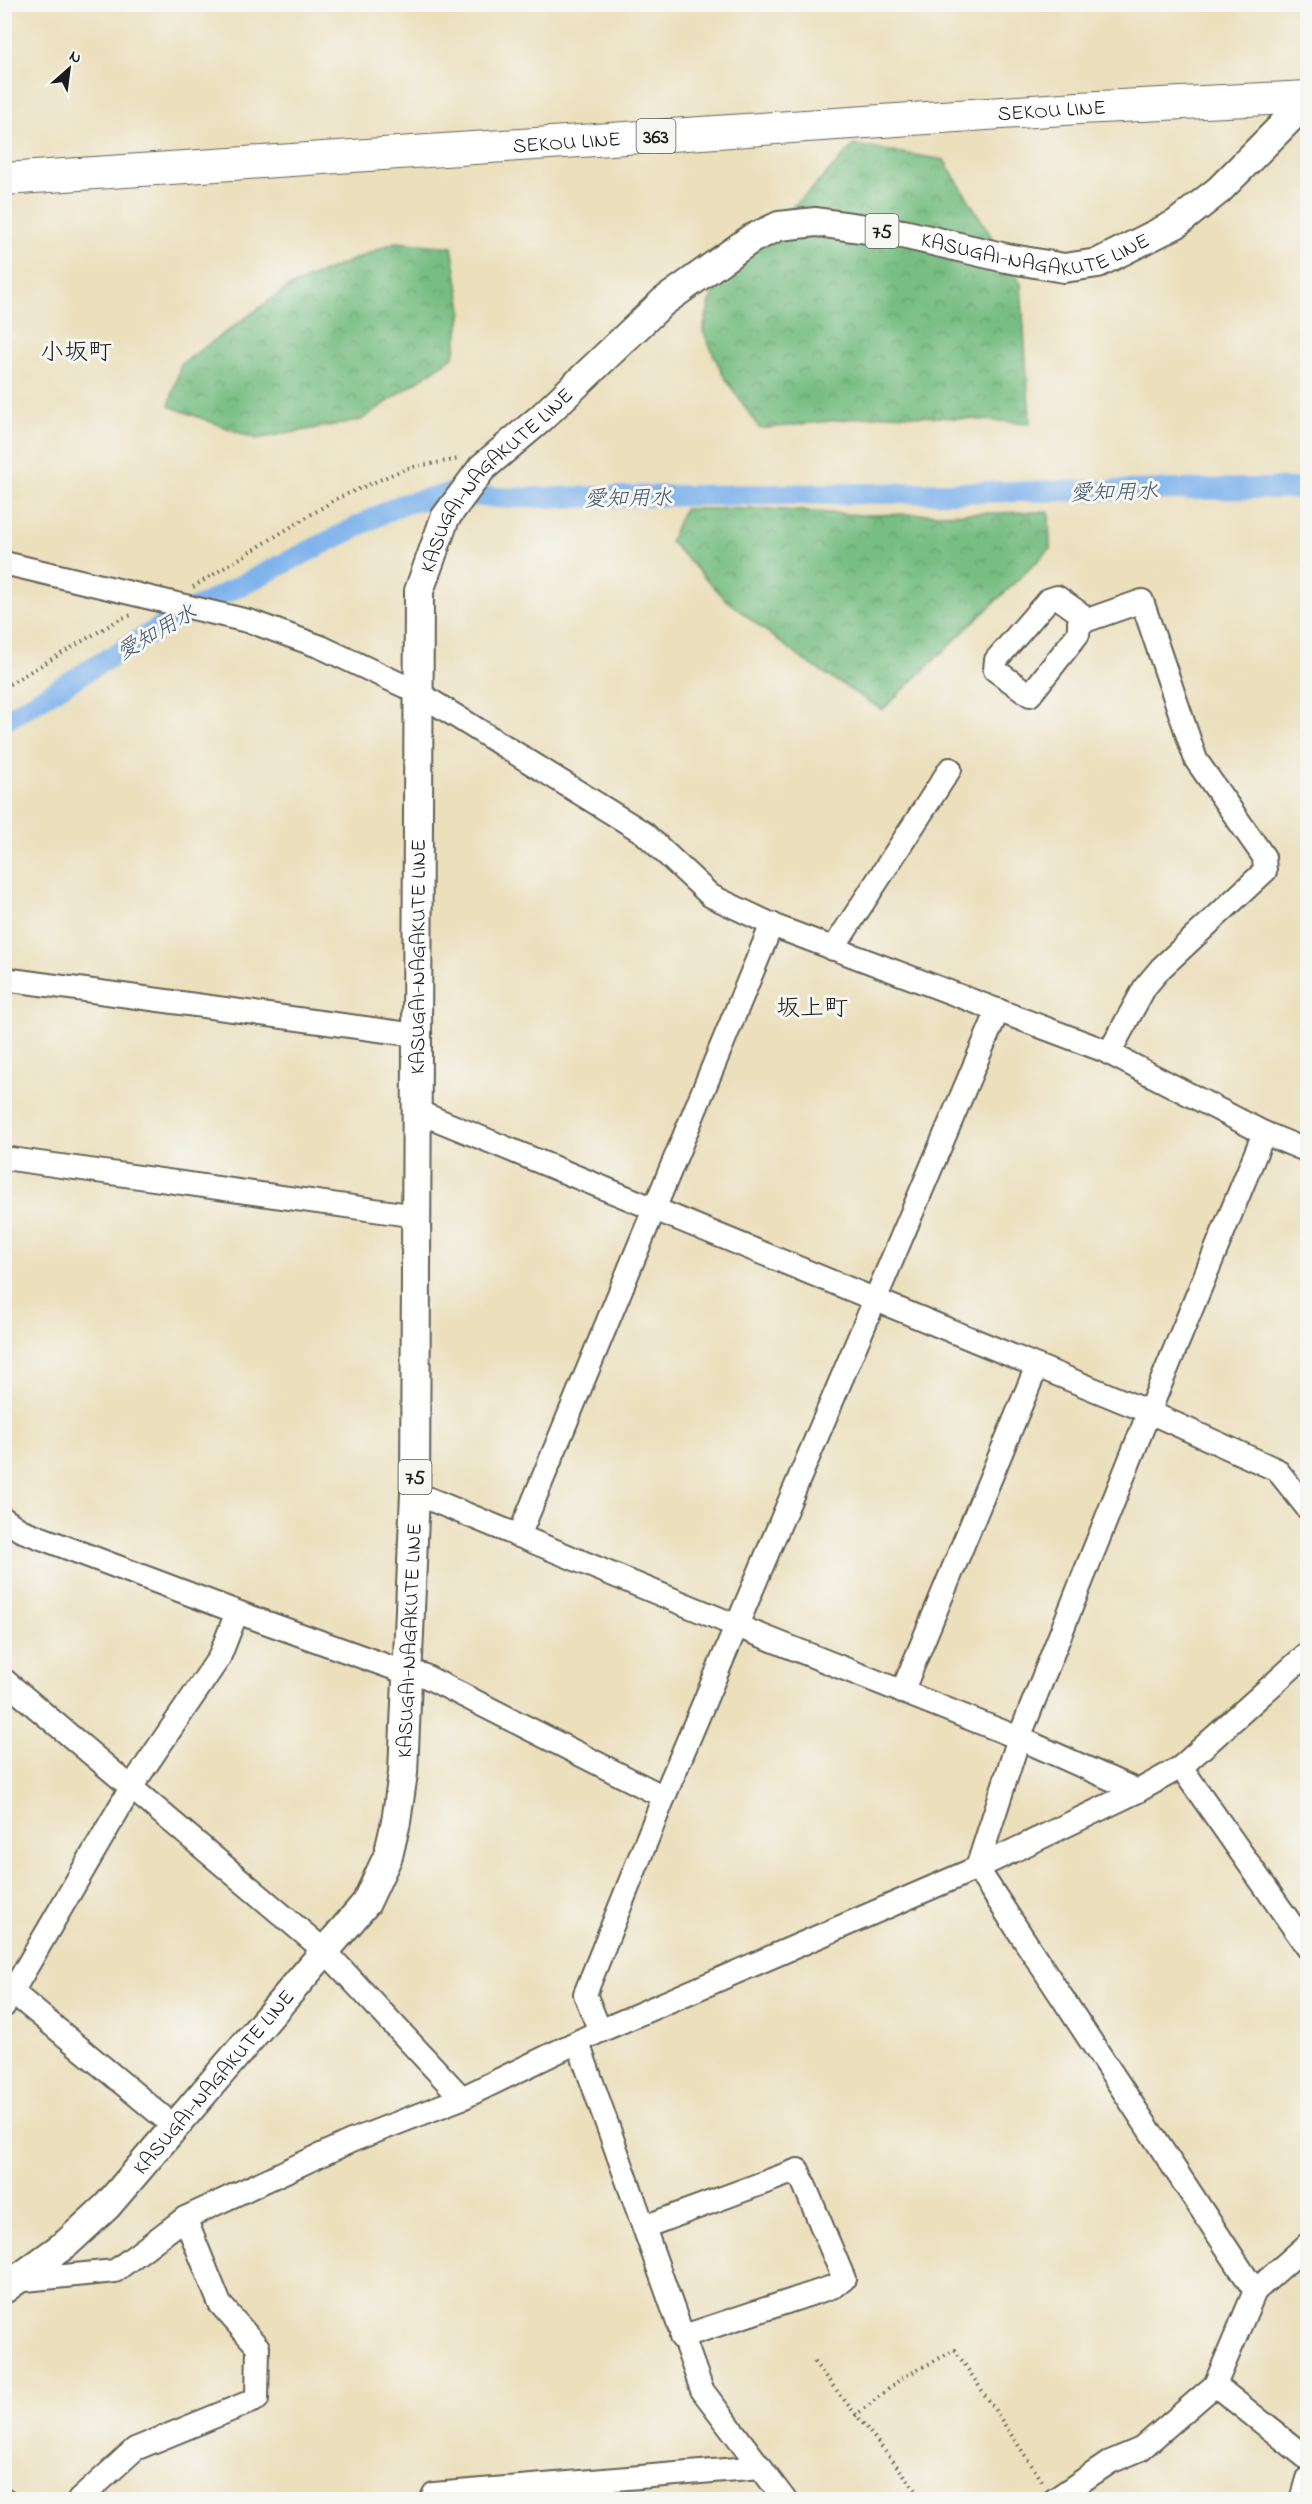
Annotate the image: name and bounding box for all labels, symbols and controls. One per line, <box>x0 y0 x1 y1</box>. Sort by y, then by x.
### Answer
north arrow <box>39 39 99 99</box>
text: N <box>65 44 86 71</box>
street label: SEKOU LINE <box>997 94 1107 130</box>
road number: 363 <box>636 119 676 153</box>
street label: SEKOU LINE <box>512 125 622 162</box>
road number: 75 <box>866 214 898 248</box>
street label: KASUGAI-NAGAKUTE LINE <box>916 222 1152 248</box>
text: KASUGAI-NAGAKUTE LINE <box>918 226 1155 285</box>
district label: 小坂町 <box>40 336 112 371</box>
street label: KASUGAI-NAGAKUTE LINE <box>414 382 581 577</box>
water label: 愛知用水 <box>1070 477 1158 511</box>
water label: 愛知用水 <box>584 483 672 517</box>
water label: 愛知用水 <box>111 598 204 669</box>
street label: KASUGAI-NAGAKUTE LINE <box>404 839 435 1074</box>
district label: 坂上町 <box>776 992 848 1027</box>
road number: 75 <box>398 1460 432 1494</box>
street label: KASUGAI-NAGAKUTE LINE <box>391 1523 431 1759</box>
street label: KASUGAI-NAGAKUTE LINE <box>127 1984 303 2182</box>

